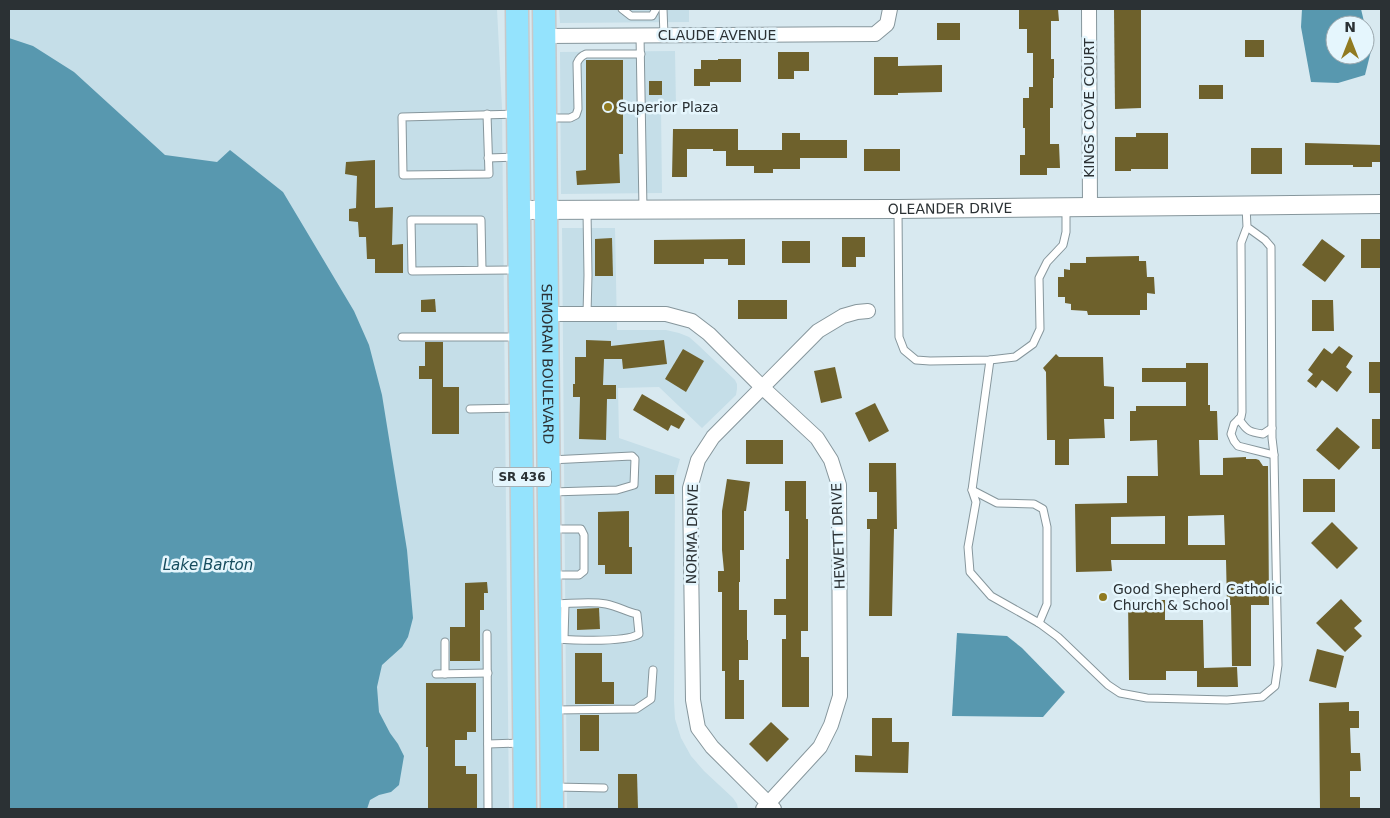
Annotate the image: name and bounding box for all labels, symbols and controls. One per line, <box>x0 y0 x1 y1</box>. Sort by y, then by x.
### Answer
north arrow <box>1325 15 1375 65</box>
text: N <box>1344 19 1356 35</box>
street label: CLAUDE AVENUE <box>658 27 776 43</box>
street label: KINGS COVE COURT <box>1081 38 1097 178</box>
place label: Superior Plaza <box>618 99 719 115</box>
marker: Superior Plaza <box>602 101 614 113</box>
street label: OLEANDER DRIVE <box>888 200 1012 217</box>
street label: SEMORAN BOULEVARD <box>539 284 556 444</box>
road number: SR 436 <box>493 468 551 487</box>
street label: HEWETT DRIVE <box>828 483 848 589</box>
street label: NORMA DRIVE <box>683 484 701 584</box>
water label: Lake Barton <box>163 556 253 574</box>
place label: Good Shepherd Catholic Church & School <box>1113 581 1283 613</box>
marker: Good Shepherd Catholic Church & School <box>1097 591 1109 603</box>

